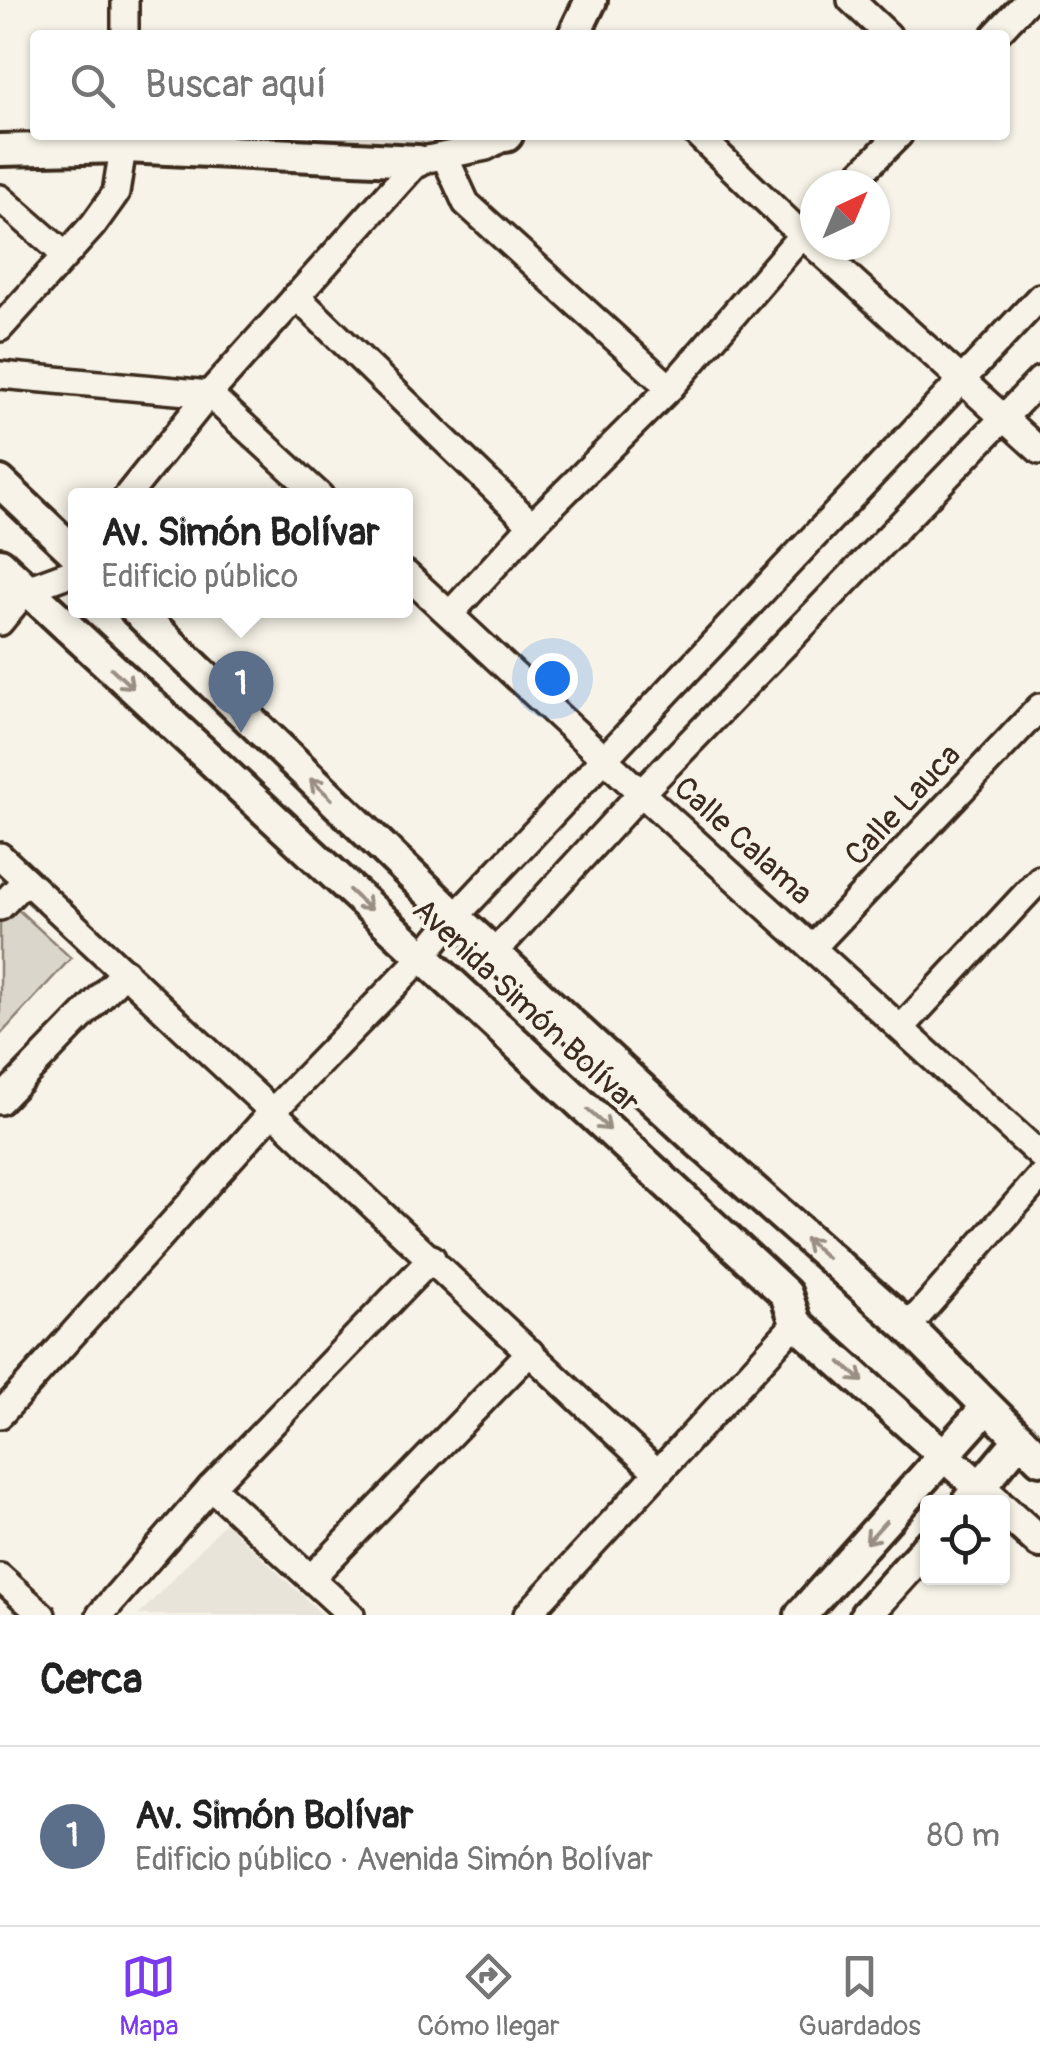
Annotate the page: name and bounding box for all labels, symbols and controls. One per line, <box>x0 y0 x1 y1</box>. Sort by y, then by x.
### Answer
search box <box>30 30 1010 140</box>
icon: search <box>65 58 120 113</box>
text: Buscar aquí <box>145 61 327 109</box>
north arrow <box>800 170 890 260</box>
popup <box>68 488 413 618</box>
text: Av. Simón Bolívar <box>101 509 380 557</box>
text: Edificio público <box>101 557 298 597</box>
pin: 1 <box>208 650 274 733</box>
your location <box>527 653 578 704</box>
one-way arrow <box>110 666 134 690</box>
street label: Calle Lauca <box>837 736 969 874</box>
street label: Calle Calama <box>665 768 821 914</box>
one-way arrow <box>310 777 334 801</box>
one-way arrow <box>347 888 371 912</box>
street label: Avenida Simón Bolívar <box>404 890 649 1122</box>
one-way arrow <box>586 1109 611 1132</box>
one-way arrow <box>804 1237 830 1259</box>
one-way arrow <box>839 1361 864 1384</box>
map controls <box>920 1495 1010 1585</box>
button: locate <box>920 1495 1010 1585</box>
one-way arrow <box>865 1519 888 1544</box>
text: Cerca <box>40 1654 142 1706</box>
text: Av. Simón Bolívar <box>135 1792 413 1840</box>
text: 1 <box>66 1816 79 1856</box>
text: 80 m <box>927 1816 1000 1856</box>
text: Edificio público · Avenida Simón Bolívar <box>135 1840 653 1880</box>
tab: Mapa <box>119 1949 179 2044</box>
tab: Cómo llegar <box>417 1949 560 2044</box>
tab: Guardados <box>798 1949 921 2044</box>

